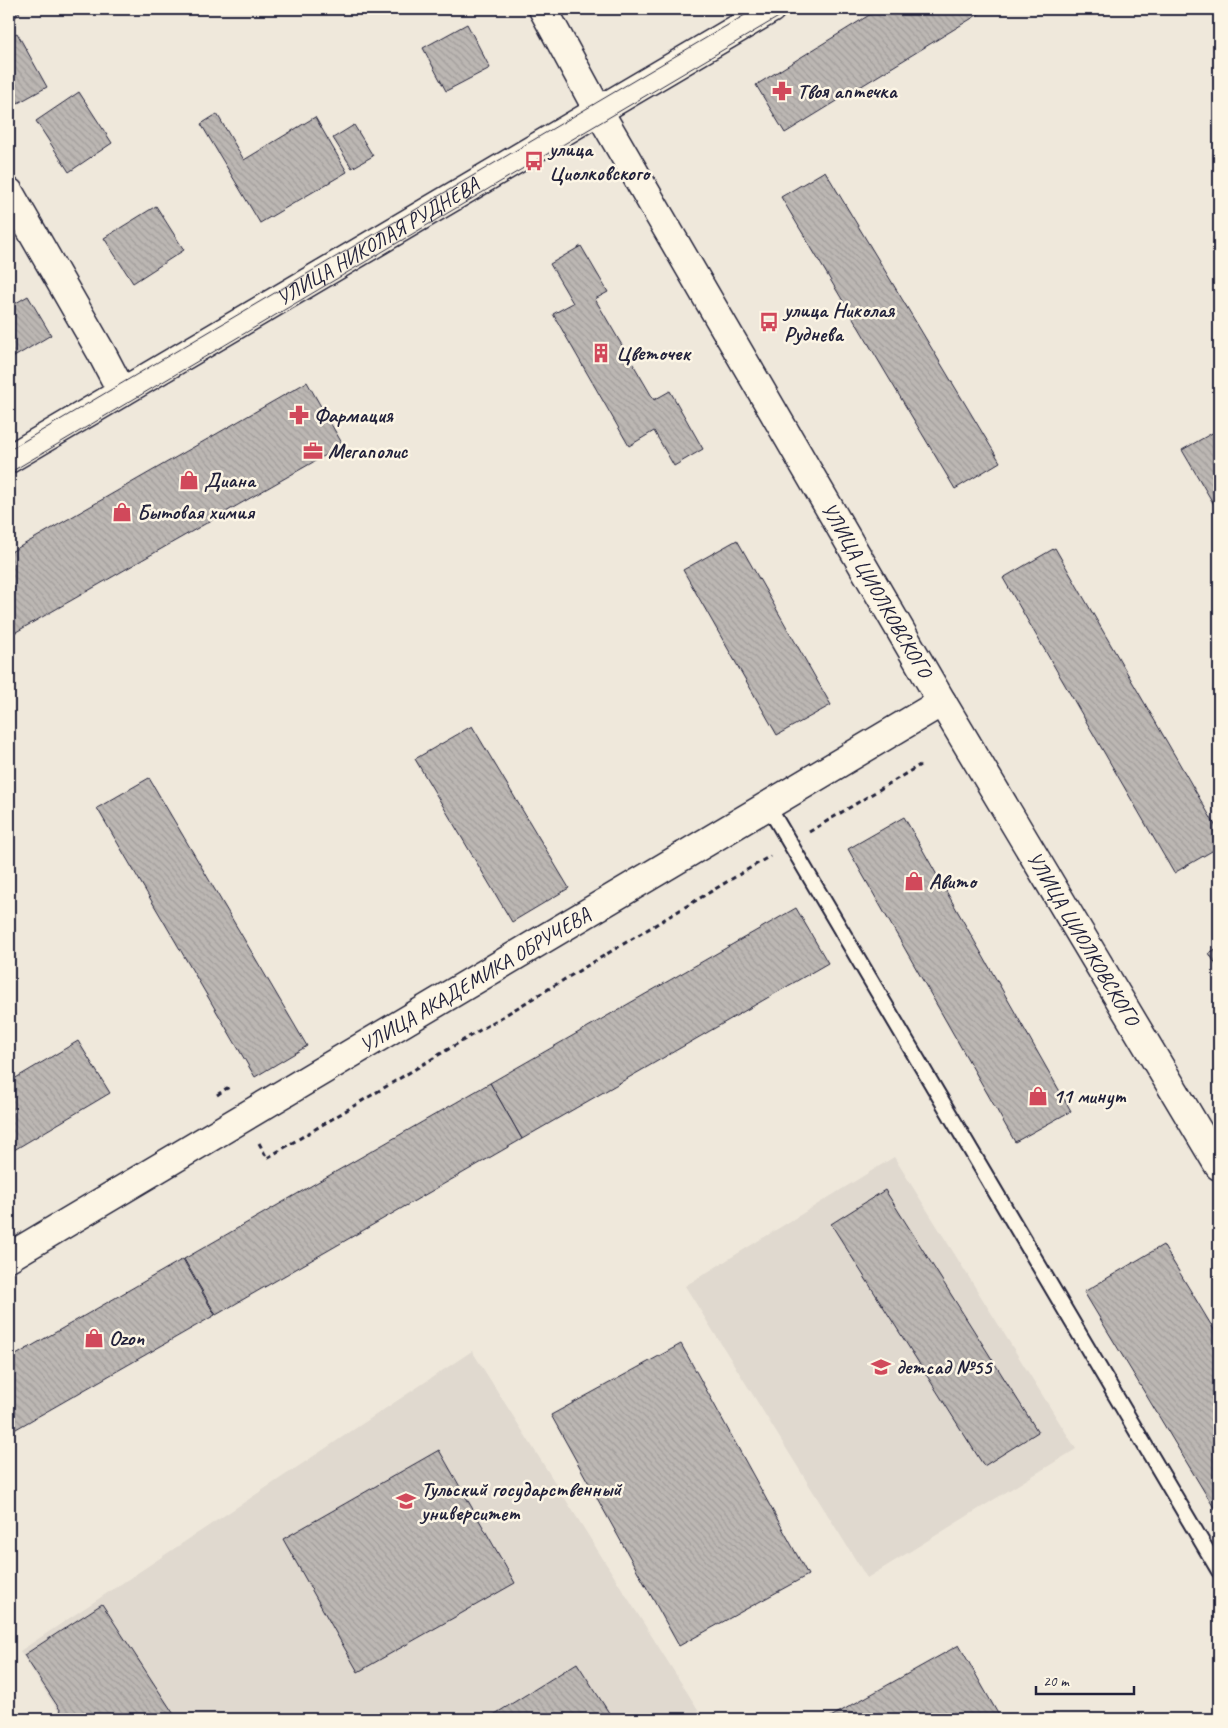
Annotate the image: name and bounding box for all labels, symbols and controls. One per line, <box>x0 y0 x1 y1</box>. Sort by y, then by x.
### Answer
place label: Твоя аптечка <box>797 78 899 104</box>
pharmacy icon: Твоя аптечка <box>771 80 793 102</box>
place label: улица Циолковского <box>547 136 652 186</box>
bus stop icon: улица Циолковского <box>523 150 545 172</box>
street label: УЛИЦА НИКОЛАЯ РУДНЕВА <box>272 171 485 311</box>
place label: улица Николая Руднева <box>782 297 895 347</box>
bus stop icon: улица Николая Руднева <box>758 311 780 333</box>
place label: Цветочек <box>616 340 693 366</box>
building icon: Цветочек <box>590 342 612 364</box>
place label: Фармация <box>314 402 394 428</box>
pharmacy icon: Фармация <box>288 404 310 426</box>
place label: Мегаполис <box>328 438 409 464</box>
office icon: Мегаполис <box>302 440 324 462</box>
place label: Диана <box>204 467 257 493</box>
shop icon: Диана <box>178 469 200 491</box>
street label: УЛИЦА ЦИОЛКОВСКОГО <box>816 498 939 684</box>
place label: Бытовая химия <box>137 499 256 525</box>
shop icon: Бытовая химия <box>111 501 133 523</box>
street label: УЛИЦА ЦИОЛКОВСКОГО <box>1021 847 1146 1032</box>
place label: Авито <box>929 868 979 894</box>
shop icon: Авито <box>903 870 925 892</box>
street label: УЛИЦА АКАДЕМИКА ОБРУЧЕВА <box>355 901 595 1058</box>
place label: 11 минут <box>1053 1083 1127 1110</box>
shop icon: 11 минут <box>1027 1085 1049 1107</box>
place label: Ozon <box>109 1325 144 1351</box>
shop icon: Ozon <box>83 1327 105 1349</box>
place label: детсад №55 <box>896 1354 993 1380</box>
school or university icon: детсад №55 <box>870 1356 892 1378</box>
place label: Тульский государственный университет <box>419 1476 623 1526</box>
school or university icon: Тульский государственный университет <box>395 1490 417 1512</box>
scale bar <box>1036 1663 1133 1695</box>
text: 20 m <box>1043 1672 1070 1691</box>

